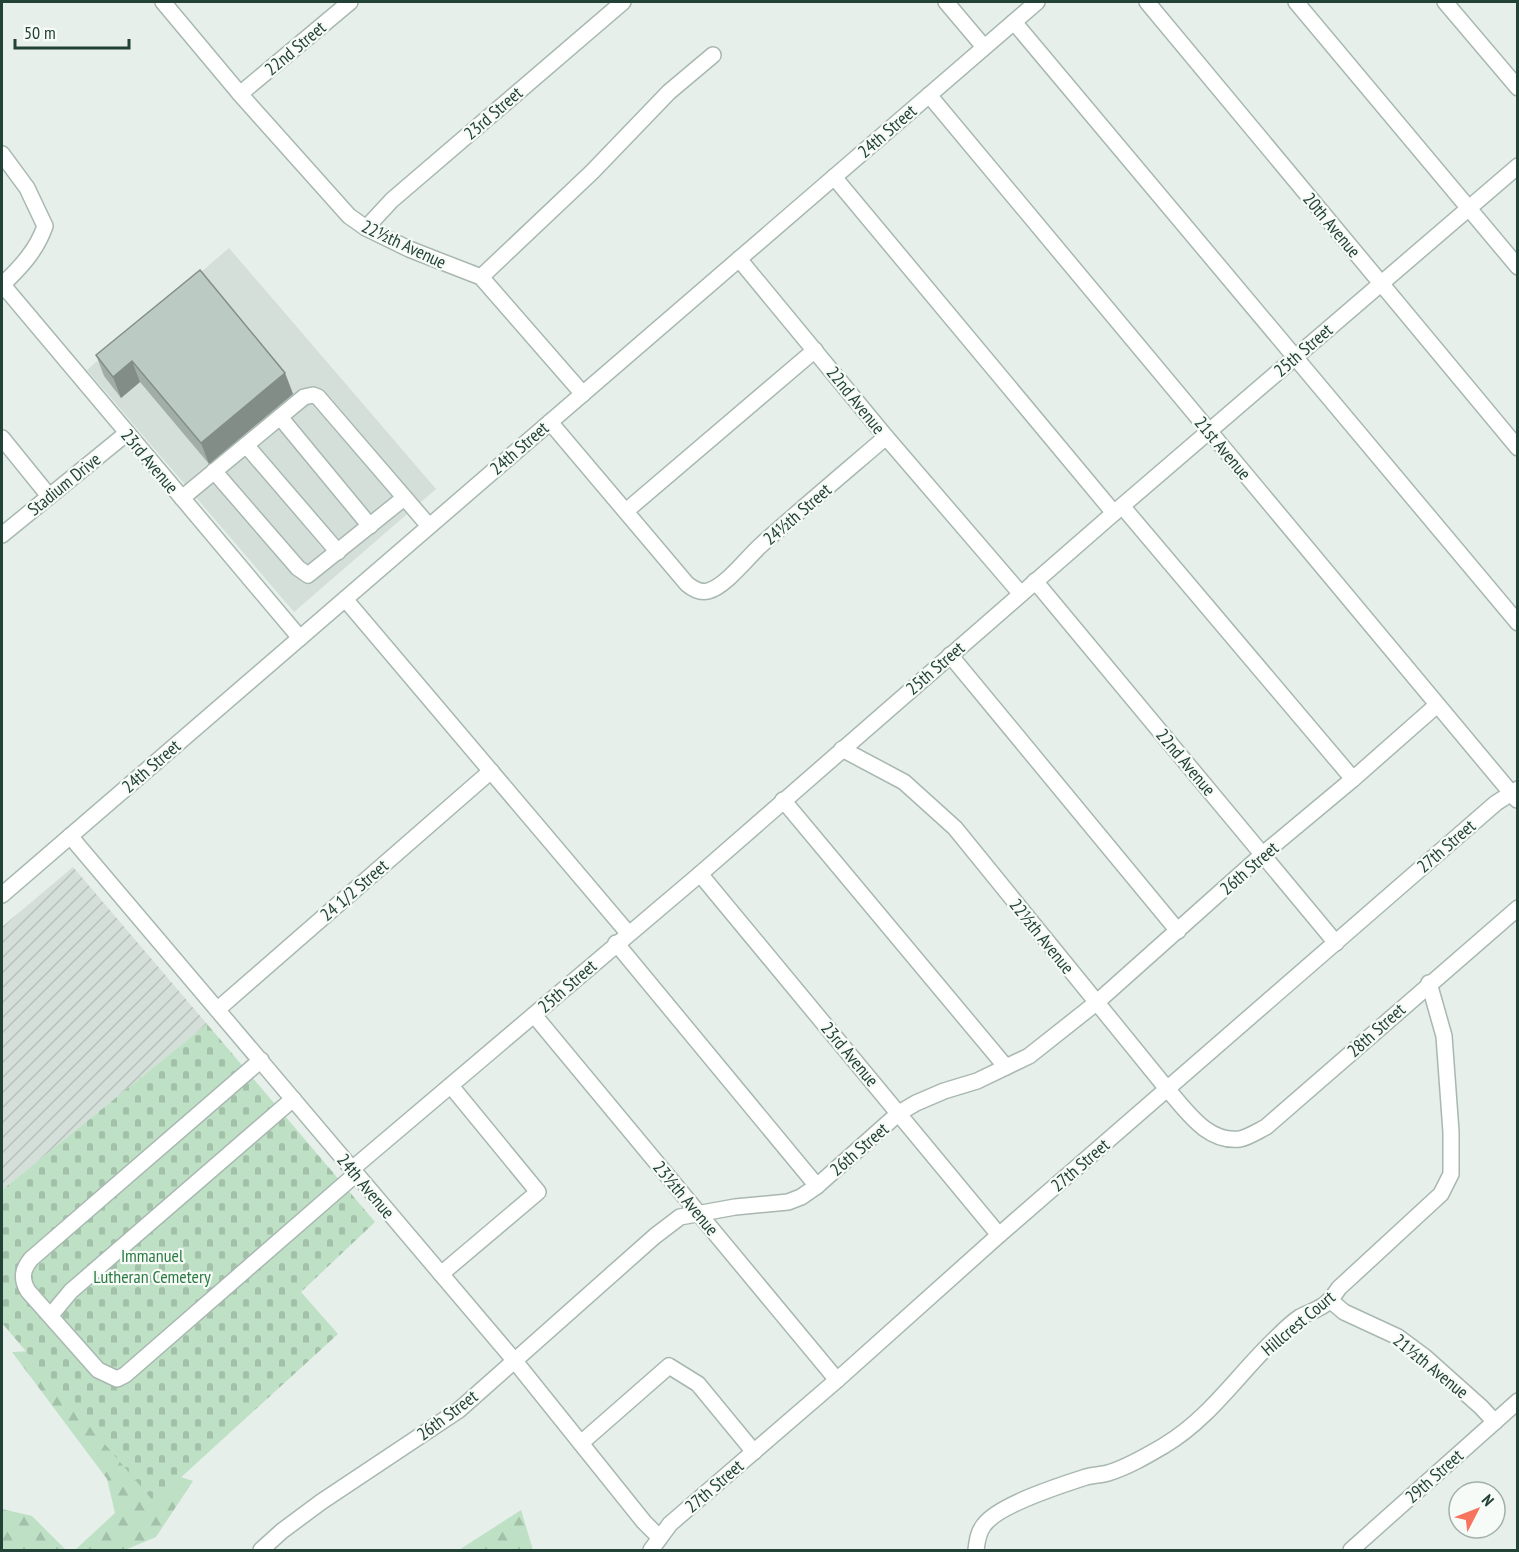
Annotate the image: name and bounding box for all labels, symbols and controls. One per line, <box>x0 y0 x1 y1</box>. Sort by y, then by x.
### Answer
scale bar <box>15 12 129 50</box>
street label: 22nd Street <box>260 16 330 80</box>
text: 50 m <box>24 21 56 44</box>
street label: 23rd Street <box>459 81 527 145</box>
street label: 24th Street <box>853 99 921 163</box>
street label: 20th Avenue <box>1298 188 1366 262</box>
street label: 22½th Avenue <box>358 214 450 274</box>
street label: 25th Street <box>1269 318 1337 382</box>
street label: 22nd Avenue <box>822 361 890 439</box>
street label: 21st Avenue <box>1190 411 1256 485</box>
street label: 24th Street <box>485 416 553 480</box>
street label: 23rd Avenue <box>116 424 184 498</box>
street label: Stadium Drive <box>23 447 105 521</box>
street label: 24½th Street <box>758 478 836 550</box>
street label: 25th Street <box>901 636 969 700</box>
street label: 22nd Avenue <box>1151 724 1221 800</box>
street label: 24th Street <box>117 734 185 798</box>
street label: 27th Street <box>1412 814 1480 878</box>
street label: 26th Street <box>1215 836 1283 900</box>
street label: 24 1/2 Street <box>315 854 393 926</box>
street label: 22½th Avenue <box>1005 894 1079 978</box>
street label: 25th Street <box>533 954 601 1018</box>
street label: 28th Street <box>1342 998 1410 1062</box>
street label: 23rd Avenue <box>816 1017 884 1091</box>
street label: 26th Street <box>825 1117 893 1181</box>
street label: 27th Street <box>1046 1133 1114 1197</box>
street label: 24th Avenue <box>332 1149 400 1223</box>
street label: 23½th Avenue <box>648 1156 724 1240</box>
park label: Immanuel Lutheran Cemetery <box>93 1244 211 1288</box>
street label: Hillcrest Court <box>1256 1285 1340 1360</box>
street label: 21½th Avenue <box>1389 1329 1473 1403</box>
street label: 26th Street <box>412 1385 482 1445</box>
street label: 29th Street <box>1400 1444 1468 1508</box>
street label: 27th Street <box>680 1454 748 1518</box>
north arrow <box>1447 1480 1507 1540</box>
text: N <box>1478 1490 1498 1510</box>

